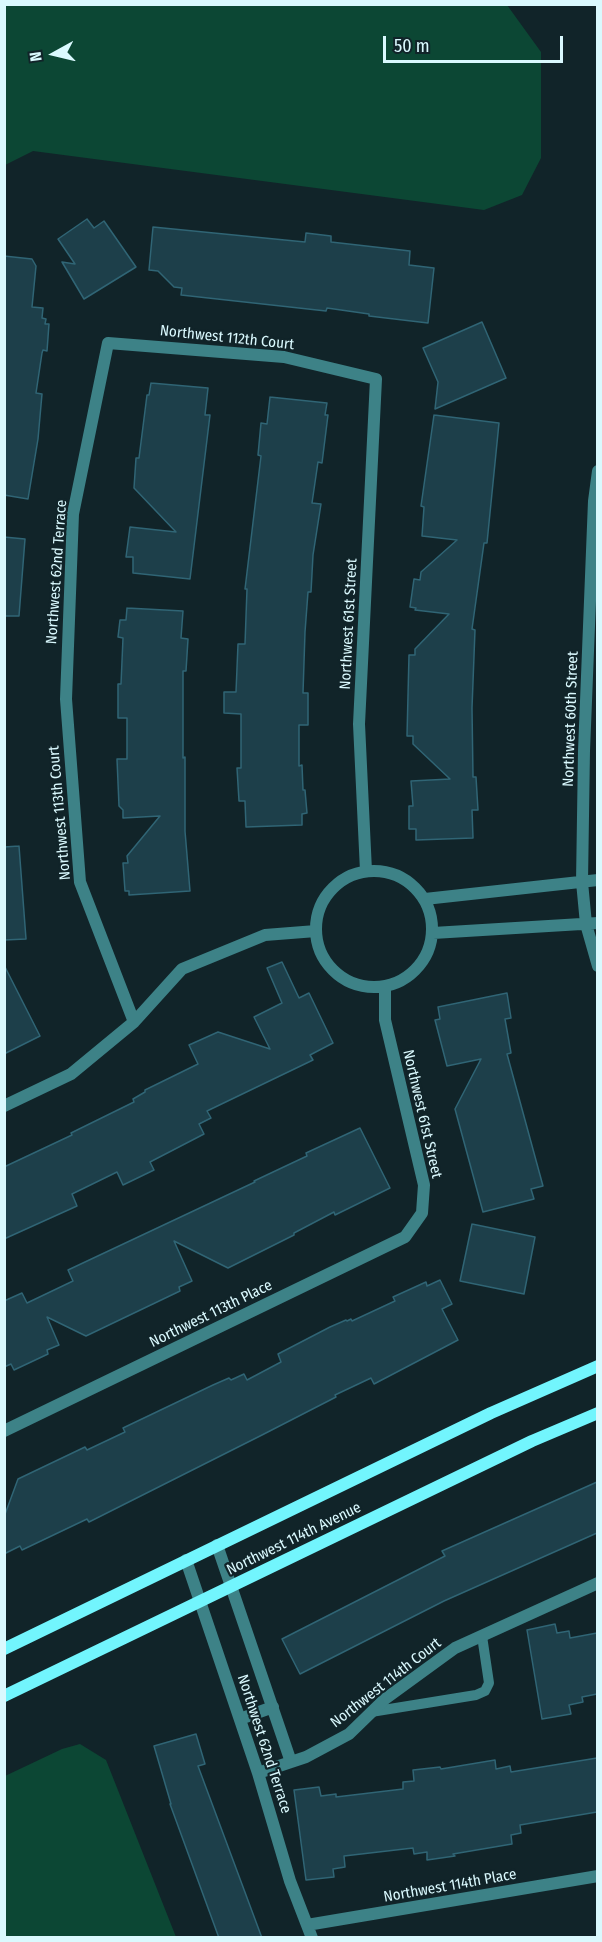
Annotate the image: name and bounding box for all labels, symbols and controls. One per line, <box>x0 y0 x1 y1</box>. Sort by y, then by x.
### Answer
north arrow <box>24 24 84 84</box>
scale bar <box>386 24 566 62</box>
text: 50 m <box>394 35 430 57</box>
text: N <box>26 51 46 63</box>
street label: Northwest 112th Court <box>159 322 295 354</box>
street label: Northwest 62nd Terrace <box>43 499 71 645</box>
street label: Northwest 61st Street <box>337 558 361 690</box>
street label: Northwest 60th Street <box>560 651 582 787</box>
street label: Northwest 113th Court <box>45 745 75 881</box>
street label: Northwest 61st Street <box>398 1048 446 1180</box>
street label: Northwest 113th Place <box>147 1277 275 1351</box>
street label: Northwest 114th Avenue <box>224 1499 364 1579</box>
street label: Northwest 114th Court <box>327 1634 445 1732</box>
street label: Northwest 62nd Terrace <box>233 1672 295 1816</box>
street label: Northwest 114th Place <box>382 1865 518 1907</box>

